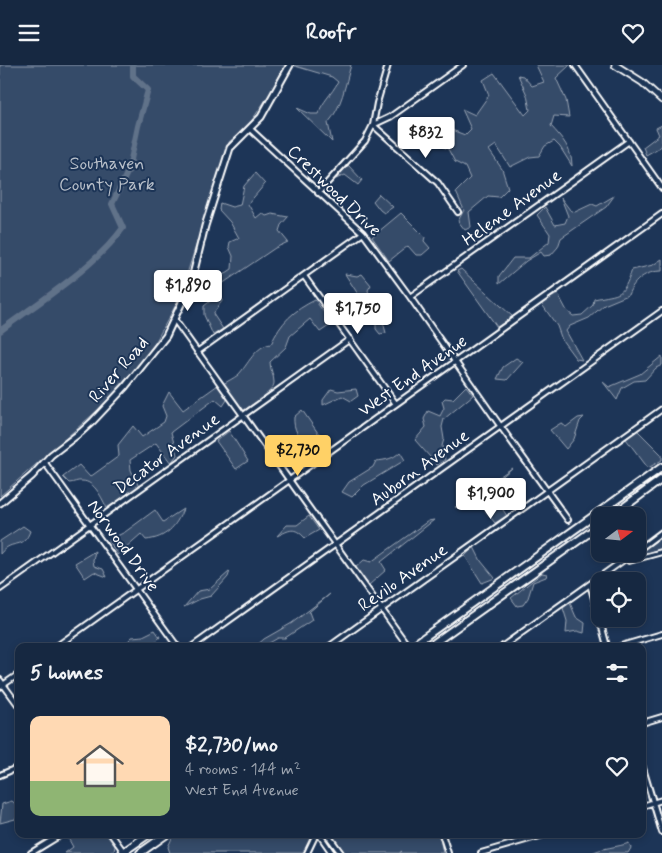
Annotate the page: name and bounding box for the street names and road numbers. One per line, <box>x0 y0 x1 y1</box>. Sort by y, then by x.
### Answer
street label: Crestwood Drive <box>282 140 386 242</box>
street label: Helene Avenue <box>458 164 567 252</box>
street label: West End Avenue <box>354 329 472 423</box>
street label: River Road <box>84 332 154 408</box>
street label: Decator Avenue <box>109 407 225 501</box>
street label: Auborn Avenue <box>366 424 474 512</box>
street label: Norwood Drive <box>81 495 165 597</box>
street label: Revilo Avenue <box>353 538 453 618</box>

